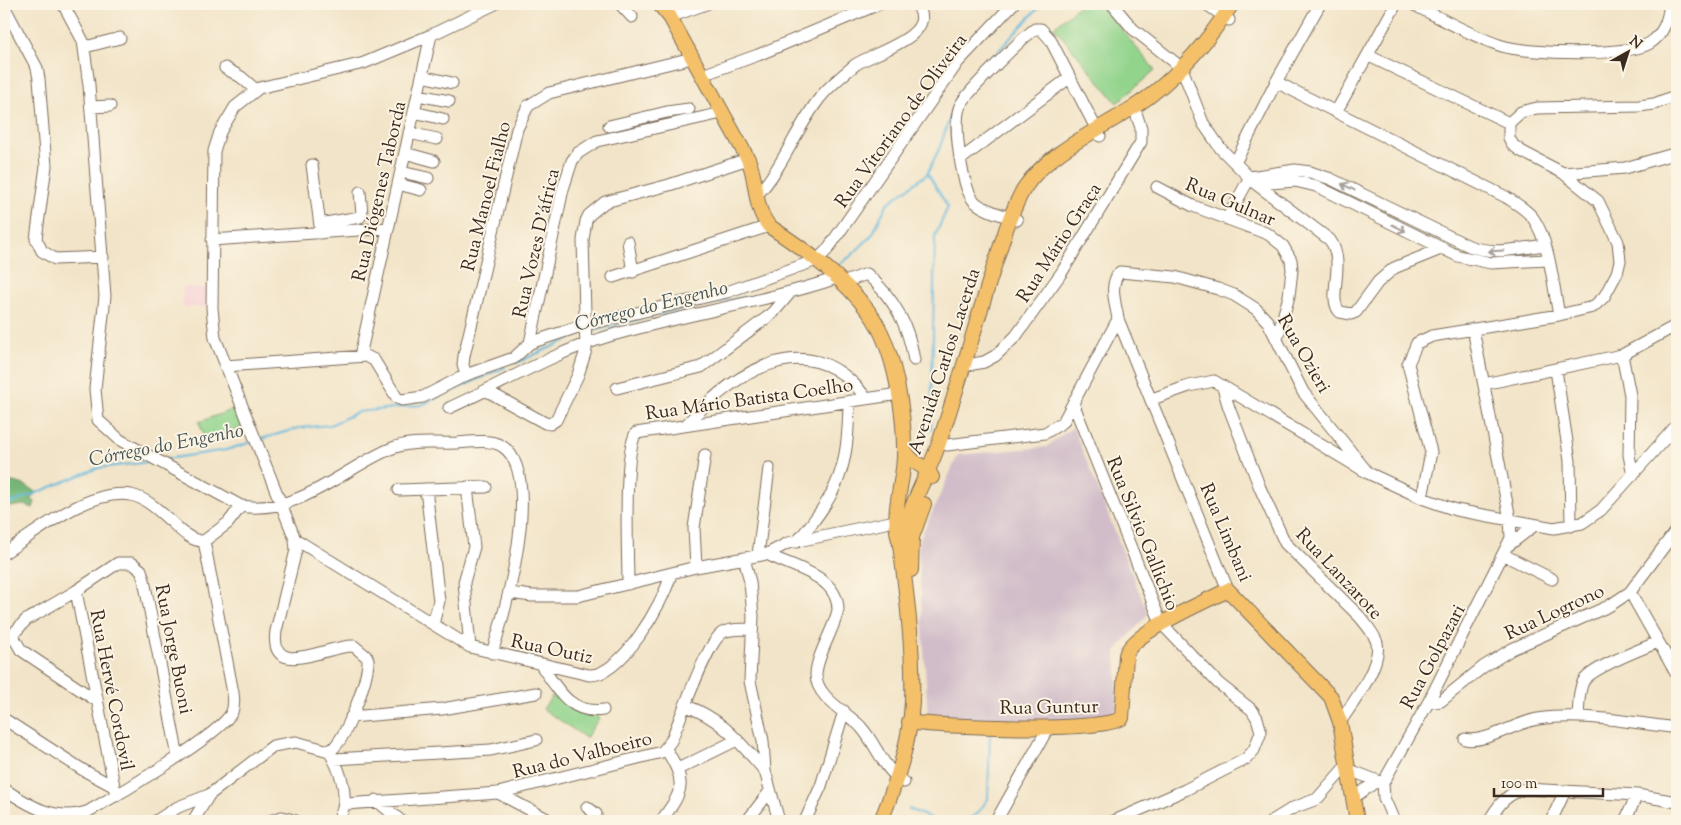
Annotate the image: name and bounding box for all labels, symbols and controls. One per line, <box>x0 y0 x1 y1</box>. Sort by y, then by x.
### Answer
north arrow <box>1604 28 1654 78</box>
street label: Rua Vitoriano de Oliveira <box>829 29 975 214</box>
text: N <box>1624 32 1646 55</box>
street label: Rua Diógenes Taborda <box>347 98 414 285</box>
street label: Rua Manoel Fialho <box>456 119 519 274</box>
street label: Rua Vozes D'áfrica <box>507 166 568 321</box>
street label: Rua Gulnar <box>1181 172 1279 234</box>
street label: Rua Mário Graça <box>1011 178 1109 309</box>
one-way arrow <box>1341 182 1356 191</box>
one-way arrow <box>1391 224 1406 233</box>
one-way arrow <box>1488 246 1504 255</box>
street label: Avenida Carlos Lacerda <box>903 265 988 458</box>
water label: Córrego do Engenho <box>572 274 731 340</box>
street label: Rua Ozieri <box>1269 310 1336 399</box>
street label: Rua Mário Batista Coelho <box>644 373 855 428</box>
water label: Córrego do Engenho <box>87 417 246 476</box>
street label: Rua Silvio Gallichio <box>1098 453 1185 615</box>
street label: Rua Limbani <box>1192 479 1258 587</box>
street label: Rua Lanzarote <box>1288 523 1388 627</box>
street label: Rua Logrono <box>1501 578 1609 648</box>
street label: Rua Jorge Buoni <box>147 582 198 717</box>
street label: Rua Golpazari <box>1395 600 1473 714</box>
street label: Rua Hervé Cordovil <box>82 608 139 773</box>
street label: Rua Outiz <box>508 629 595 672</box>
street label: Rua Guntur <box>999 694 1099 723</box>
street label: Rua do Valboeiro <box>510 726 655 787</box>
scale bar <box>1494 765 1602 797</box>
text: 100 m <box>1501 774 1538 795</box>

